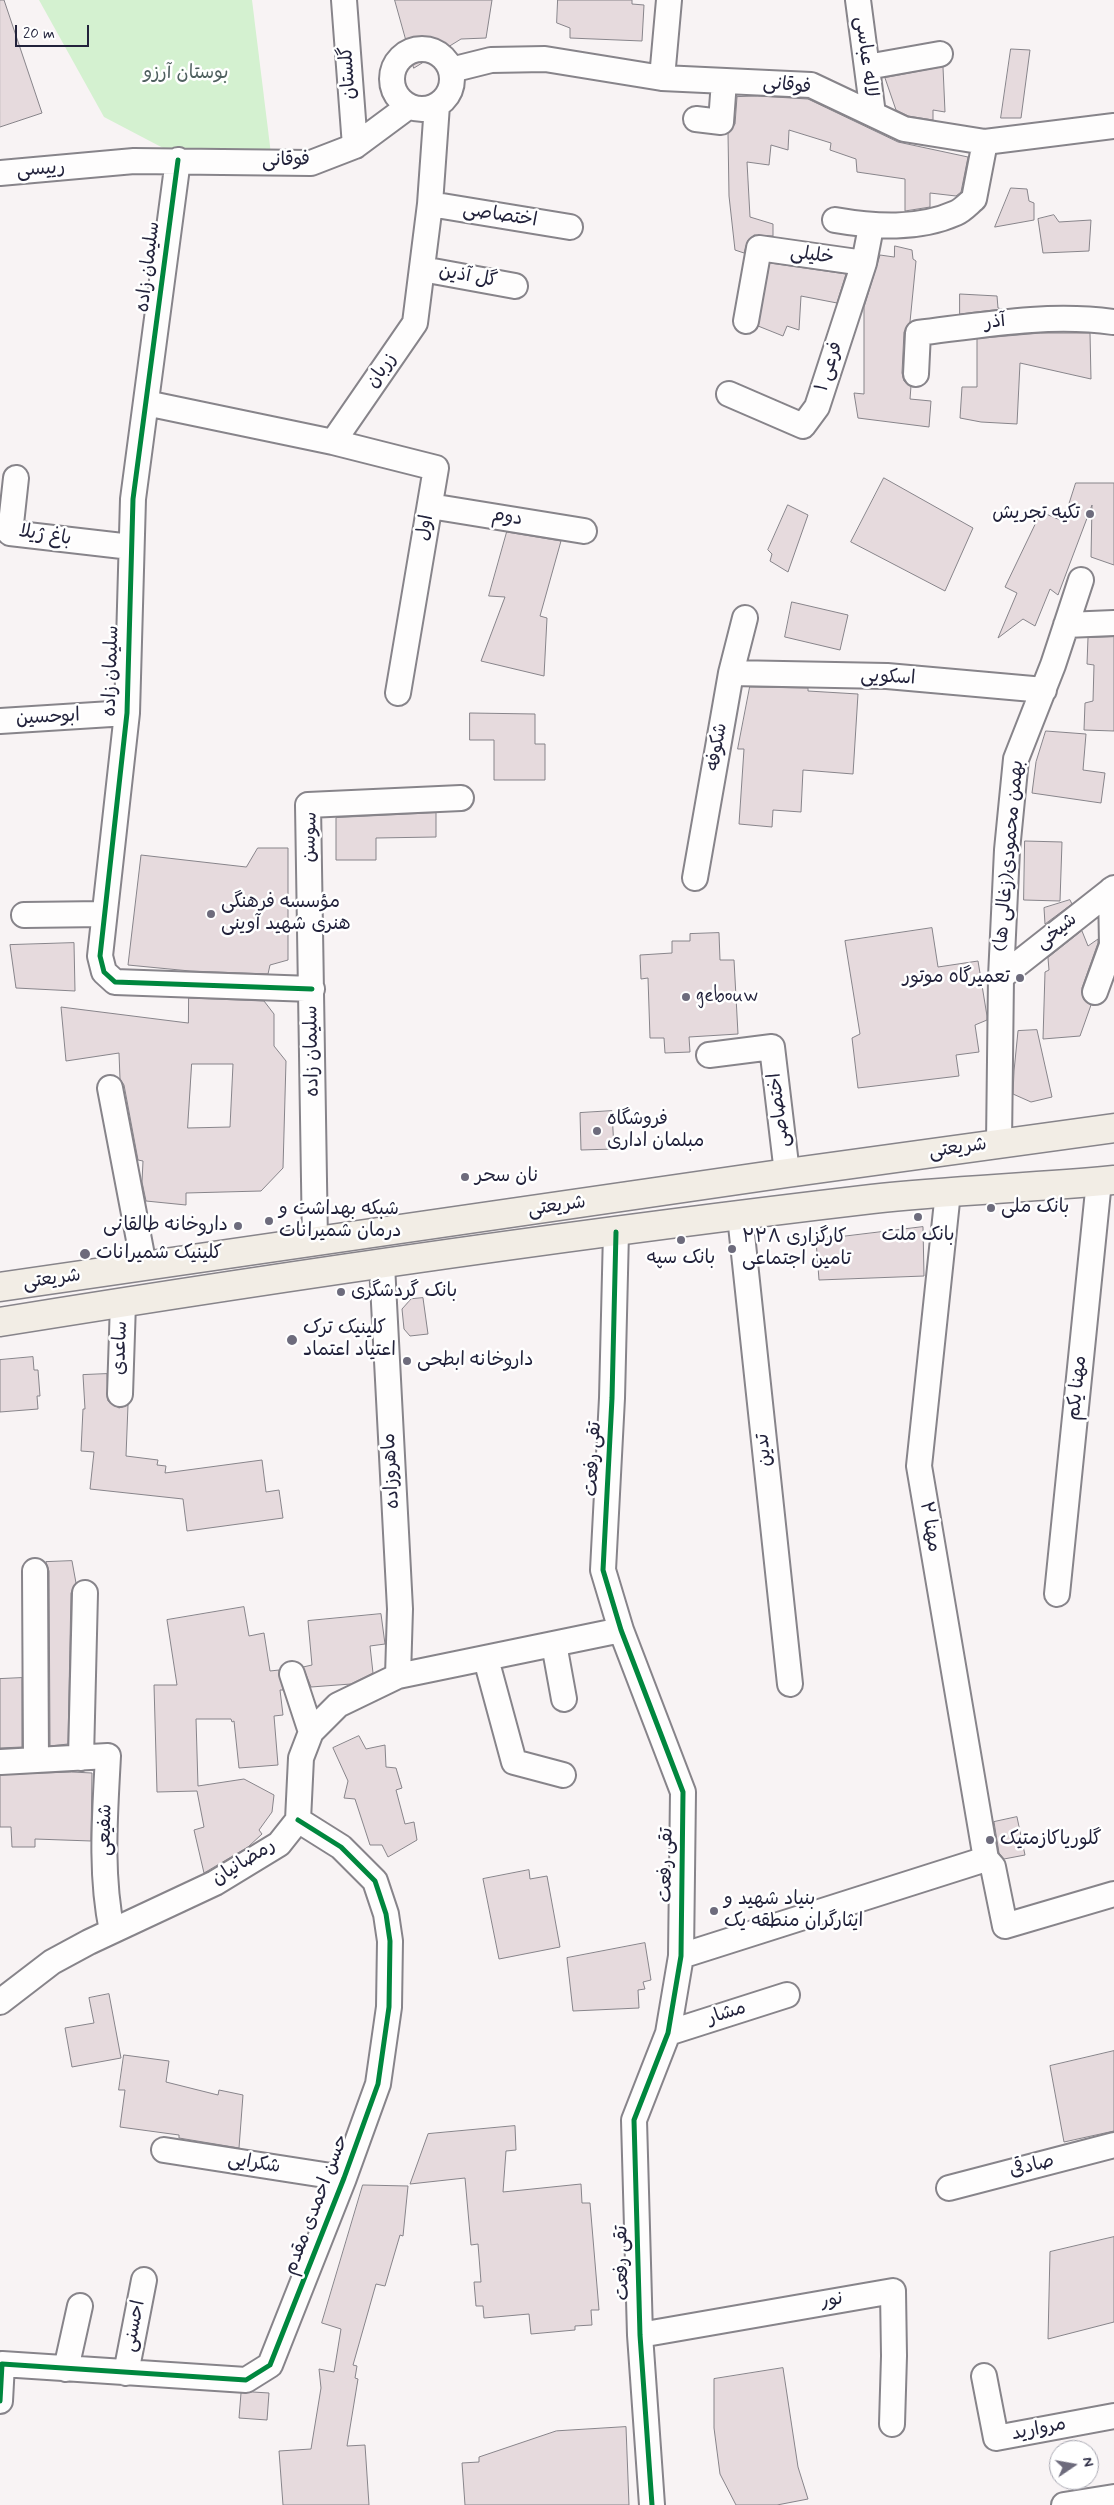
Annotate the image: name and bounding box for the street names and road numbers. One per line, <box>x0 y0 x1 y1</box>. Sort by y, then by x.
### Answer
street label: لاله عباسی <box>849 15 881 99</box>
street label: گلستان <box>336 46 362 100</box>
street label: فوقانی <box>762 72 812 100</box>
street label: فوقانی <box>261 149 311 173</box>
street label: رییسی <box>16 157 66 183</box>
street label: اختصاصی <box>461 199 539 233</box>
street label: سلیمان زاده <box>132 220 166 314</box>
street label: خلیلی <box>789 242 835 270</box>
street label: گل آذین <box>437 261 499 293</box>
street label: آذر <box>983 310 1007 336</box>
street label: فرعی ۱ <box>811 339 849 395</box>
street label: زربان <box>362 349 402 393</box>
street label: دوم <box>490 504 524 532</box>
street label: اول <box>412 513 440 543</box>
street label: باغ ژیلا <box>17 521 73 551</box>
street label: سلیمان زاده <box>99 625 125 717</box>
street label: اسکویی <box>860 665 916 691</box>
street label: ابوحسین <box>15 705 81 731</box>
street label: شکوفه <box>703 721 733 773</box>
street label: بهمن محمودی(زغالی ها) <box>990 759 1030 953</box>
street label: سوسن <box>299 811 323 863</box>
street label: شیخی <box>1032 909 1082 955</box>
street label: سلیمان زاده <box>301 1005 325 1097</box>
street label: اختصاصی <box>764 1071 796 1149</box>
street label: شریعتی <box>928 1134 988 1164</box>
street label: شریعتی <box>527 1192 587 1222</box>
street label: شریعتی <box>22 1265 82 1295</box>
street label: ساعدی <box>109 1320 133 1376</box>
street label: مهنا یکم <box>1063 1354 1093 1422</box>
street label: تقی رفعت <box>581 1421 607 1497</box>
street label: ماهروزاده <box>379 1432 405 1510</box>
street label: تدین <box>752 1432 778 1468</box>
street label: مهنا ۲ <box>913 1500 945 1554</box>
street label: شفیعی <box>94 1804 118 1856</box>
street label: تقی رفعت <box>655 1827 679 1903</box>
street label: رمضانیان <box>208 1835 280 1891</box>
street label: مشار <box>705 1997 749 2031</box>
street label: حسن احمدی مقدم <box>280 2132 354 2278</box>
street label: شکرایی <box>226 2149 282 2179</box>
street label: صادقی <box>1007 2150 1057 2184</box>
street label: تقی رفعت <box>611 2225 635 2301</box>
street label: نور <box>819 2288 845 2314</box>
street label: احسنی <box>119 2298 151 2354</box>
street label: مروارید <box>1010 2414 1068 2446</box>

